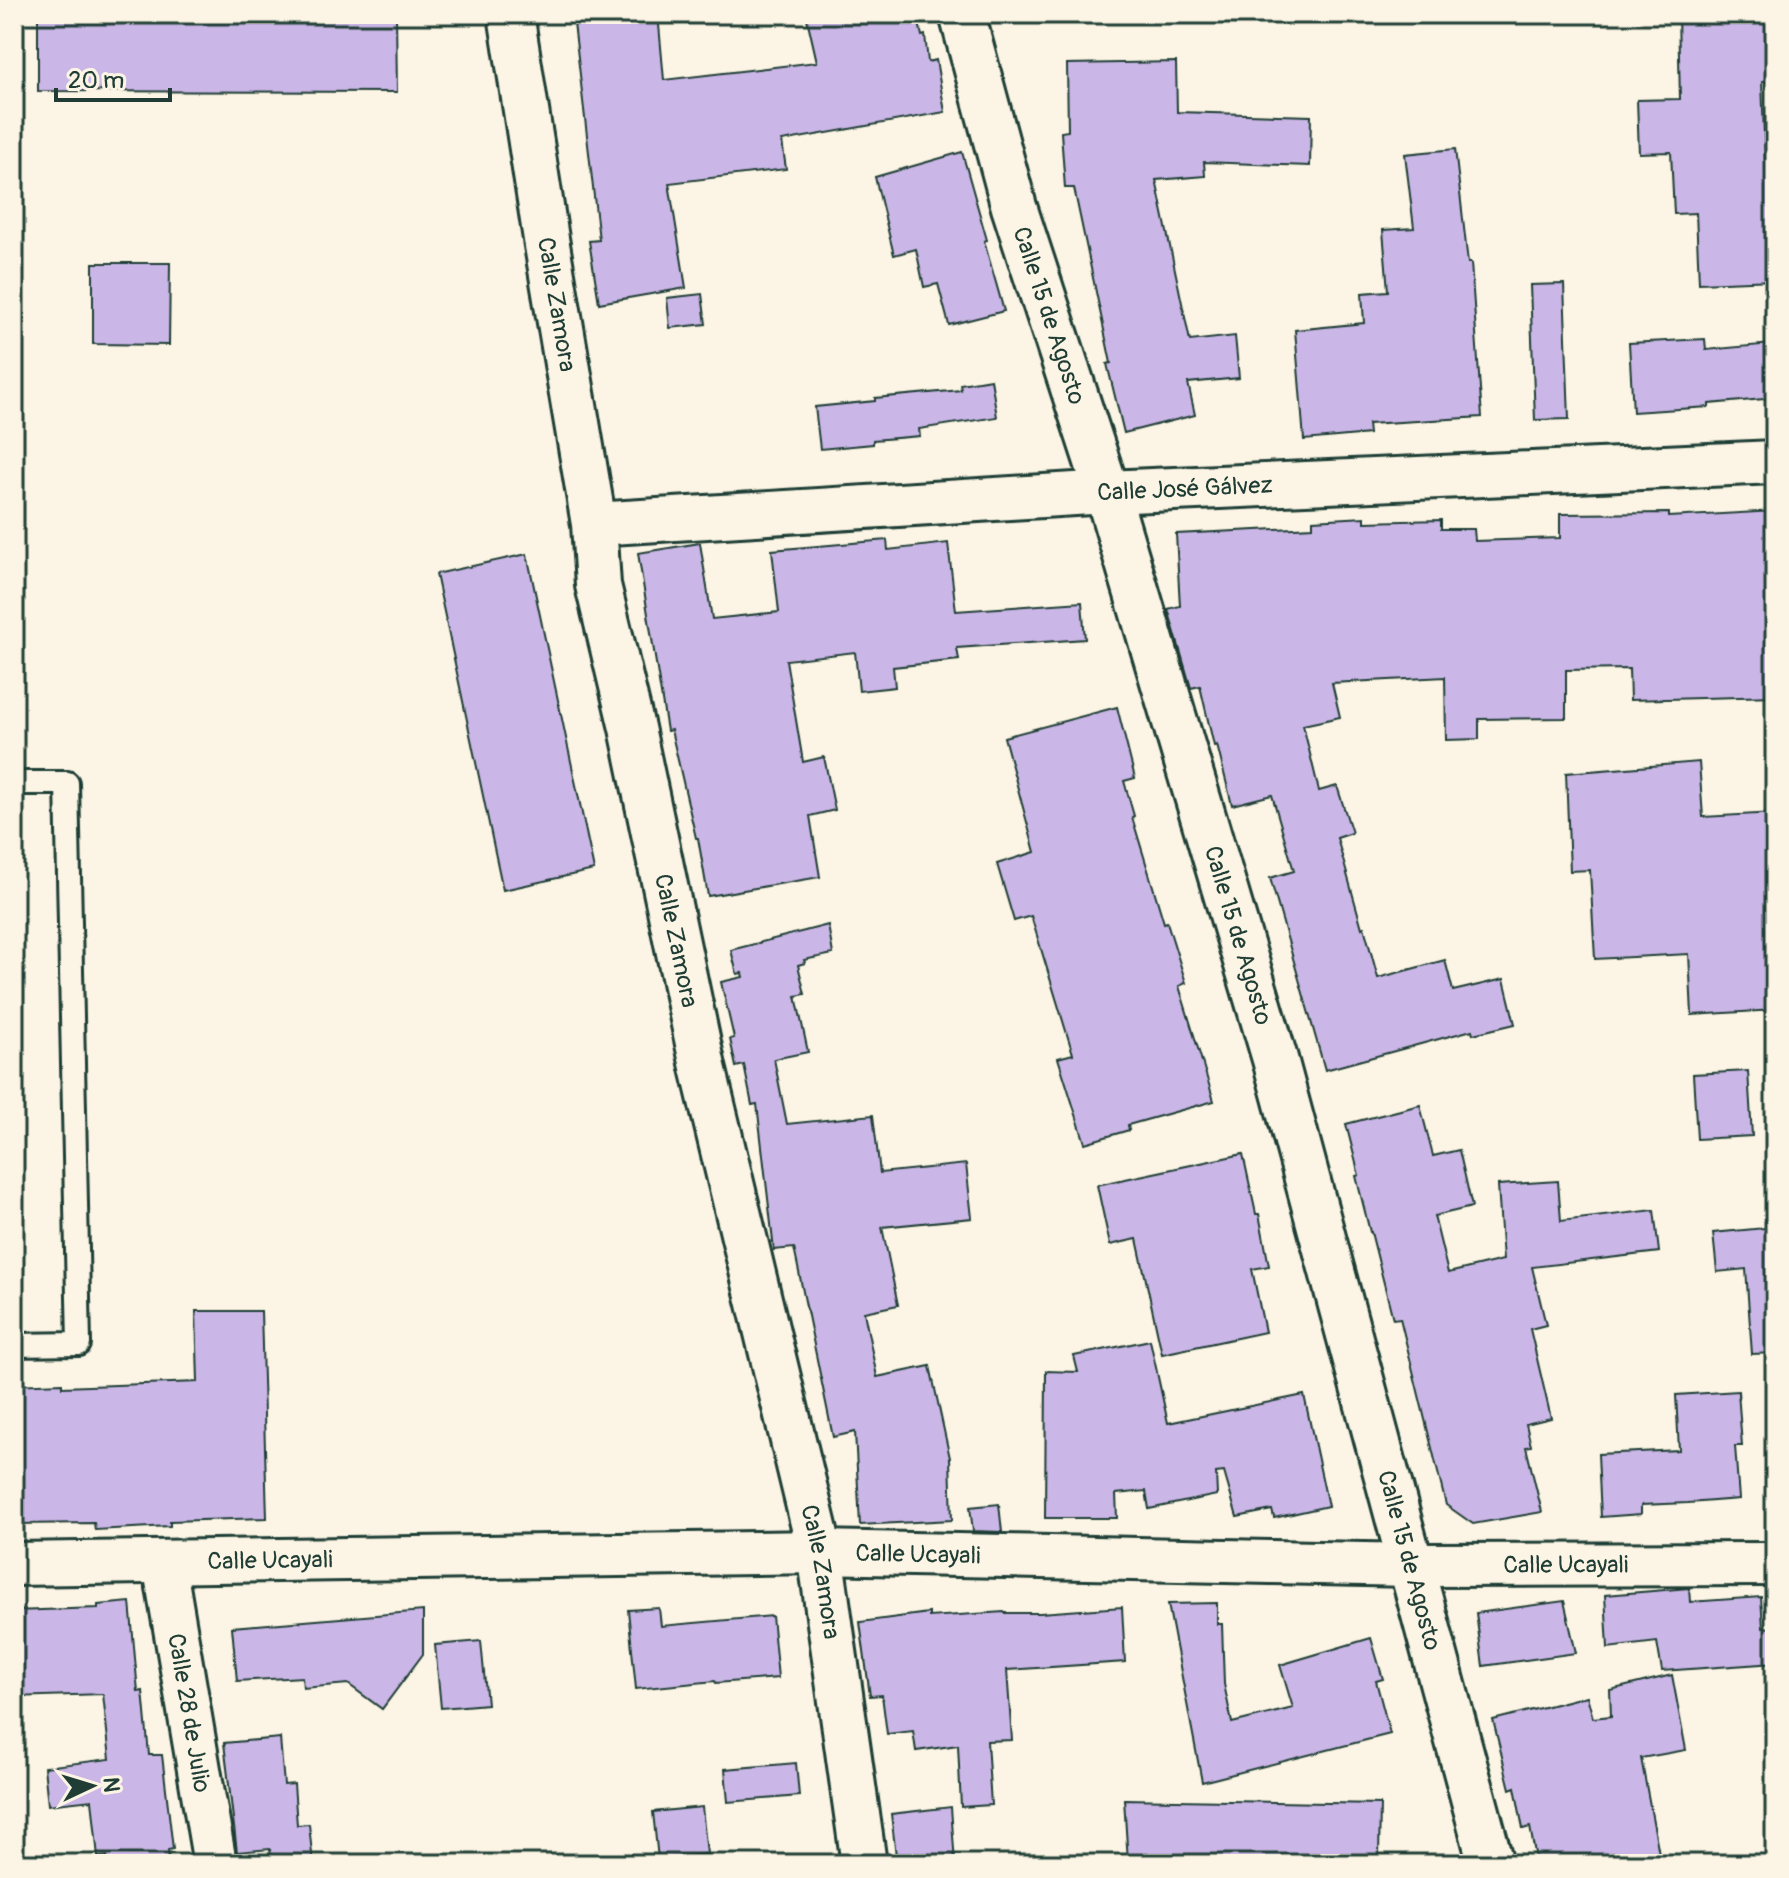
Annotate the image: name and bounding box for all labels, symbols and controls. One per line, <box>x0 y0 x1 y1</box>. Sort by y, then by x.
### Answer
scale bar <box>56 52 170 102</box>
text: 20 m <box>68 66 124 95</box>
street label: Calle 15 de Agosto <box>1007 223 1092 408</box>
street label: Calle Zamora <box>531 235 583 374</box>
street label: Calle José Gálvez <box>1096 470 1273 507</box>
street label: Calle 15 de Agosto <box>1198 842 1279 1028</box>
street label: Calle Zamora <box>648 871 705 1010</box>
street label: Calle 15 de Agosto <box>1372 1467 1448 1653</box>
street label: Calle Zamora <box>795 1502 847 1641</box>
street label: Calle Ucayali <box>855 1538 981 1570</box>
street label: Calle Ucayali <box>207 1545 333 1576</box>
street label: Calle Ucayali <box>1503 1550 1628 1579</box>
street label: Calle 28 de Julio <box>162 1631 217 1795</box>
north arrow <box>52 1746 132 1826</box>
text: N <box>96 1776 125 1793</box>

